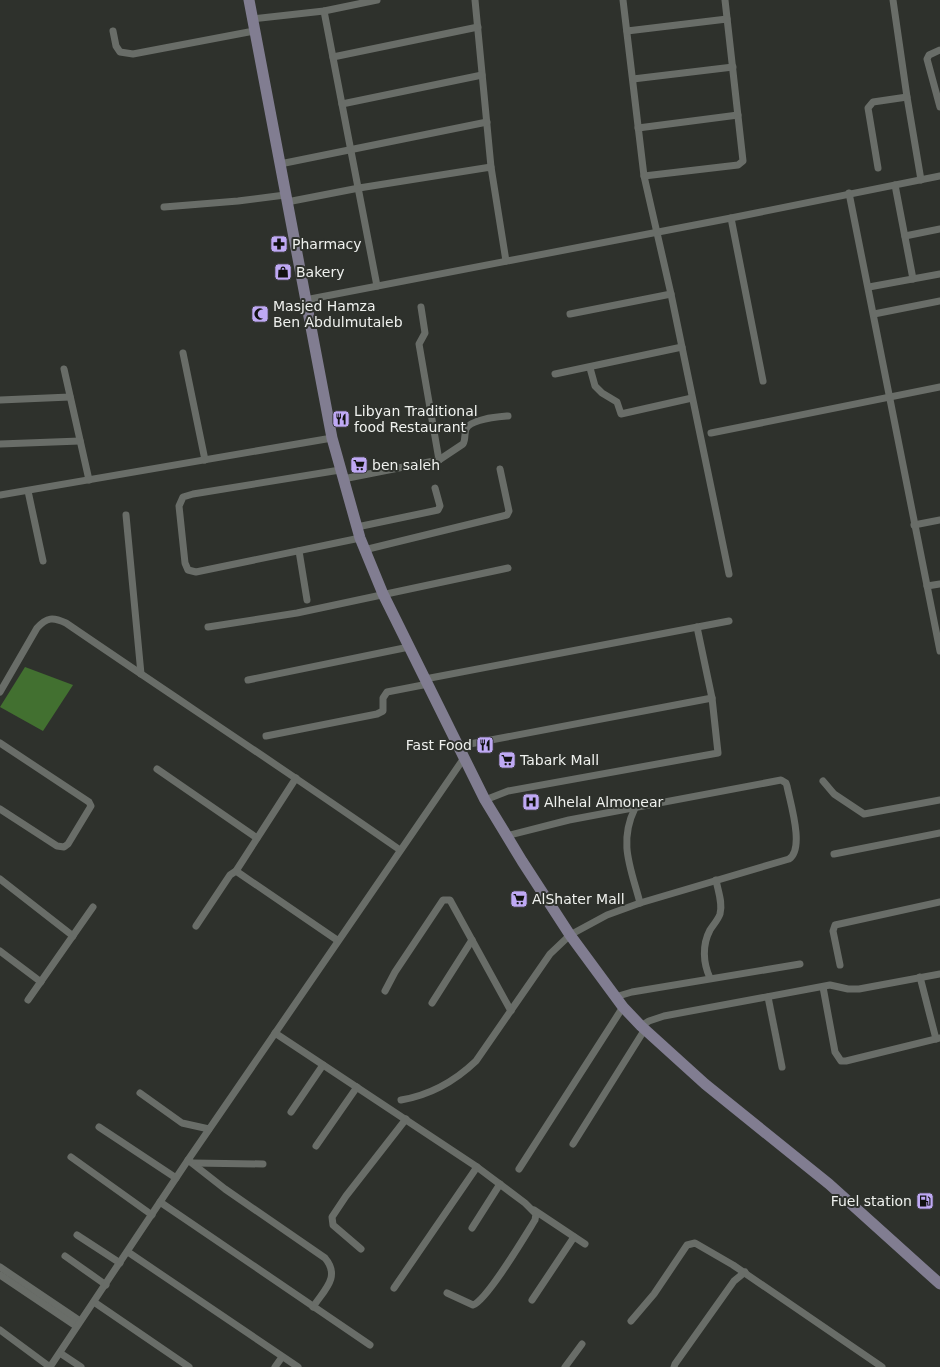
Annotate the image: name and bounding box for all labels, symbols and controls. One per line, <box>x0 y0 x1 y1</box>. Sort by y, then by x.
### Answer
pharmacy icon: Pharmacy <box>269 234 289 254</box>
place label: Pharmacy <box>292 236 362 252</box>
shop icon: Bakery <box>273 262 293 282</box>
place label: Bakery <box>296 264 344 280</box>
place label: Masjed Hamza Ben Abdulmutaleb <box>273 298 403 330</box>
mosque icon: Masjed Hamza Ben Abdulmutaleb <box>250 304 270 324</box>
place label: Libyan Traditional food Restaurant <box>354 403 478 435</box>
restaurant icon: Libyan Traditional food Restaurant <box>331 409 351 429</box>
supermarket icon: ben saleh <box>349 455 369 475</box>
place label: ben saleh <box>372 457 440 473</box>
restaurant icon: Fast Food <box>475 735 495 755</box>
place label: Fast Food <box>406 737 472 753</box>
supermarket icon: Tabark Mall <box>497 750 517 770</box>
place label: Tabark Mall <box>519 752 599 768</box>
hospital icon: Alhelal Almonear <box>521 792 541 812</box>
place label: Alhelal Almonear <box>544 794 663 810</box>
supermarket icon: AlShater Mall <box>509 889 529 909</box>
place label: AlShater Mall <box>532 891 625 907</box>
fuel station icon: Fuel station <box>915 1191 935 1211</box>
place label: Fuel station <box>831 1193 912 1209</box>

